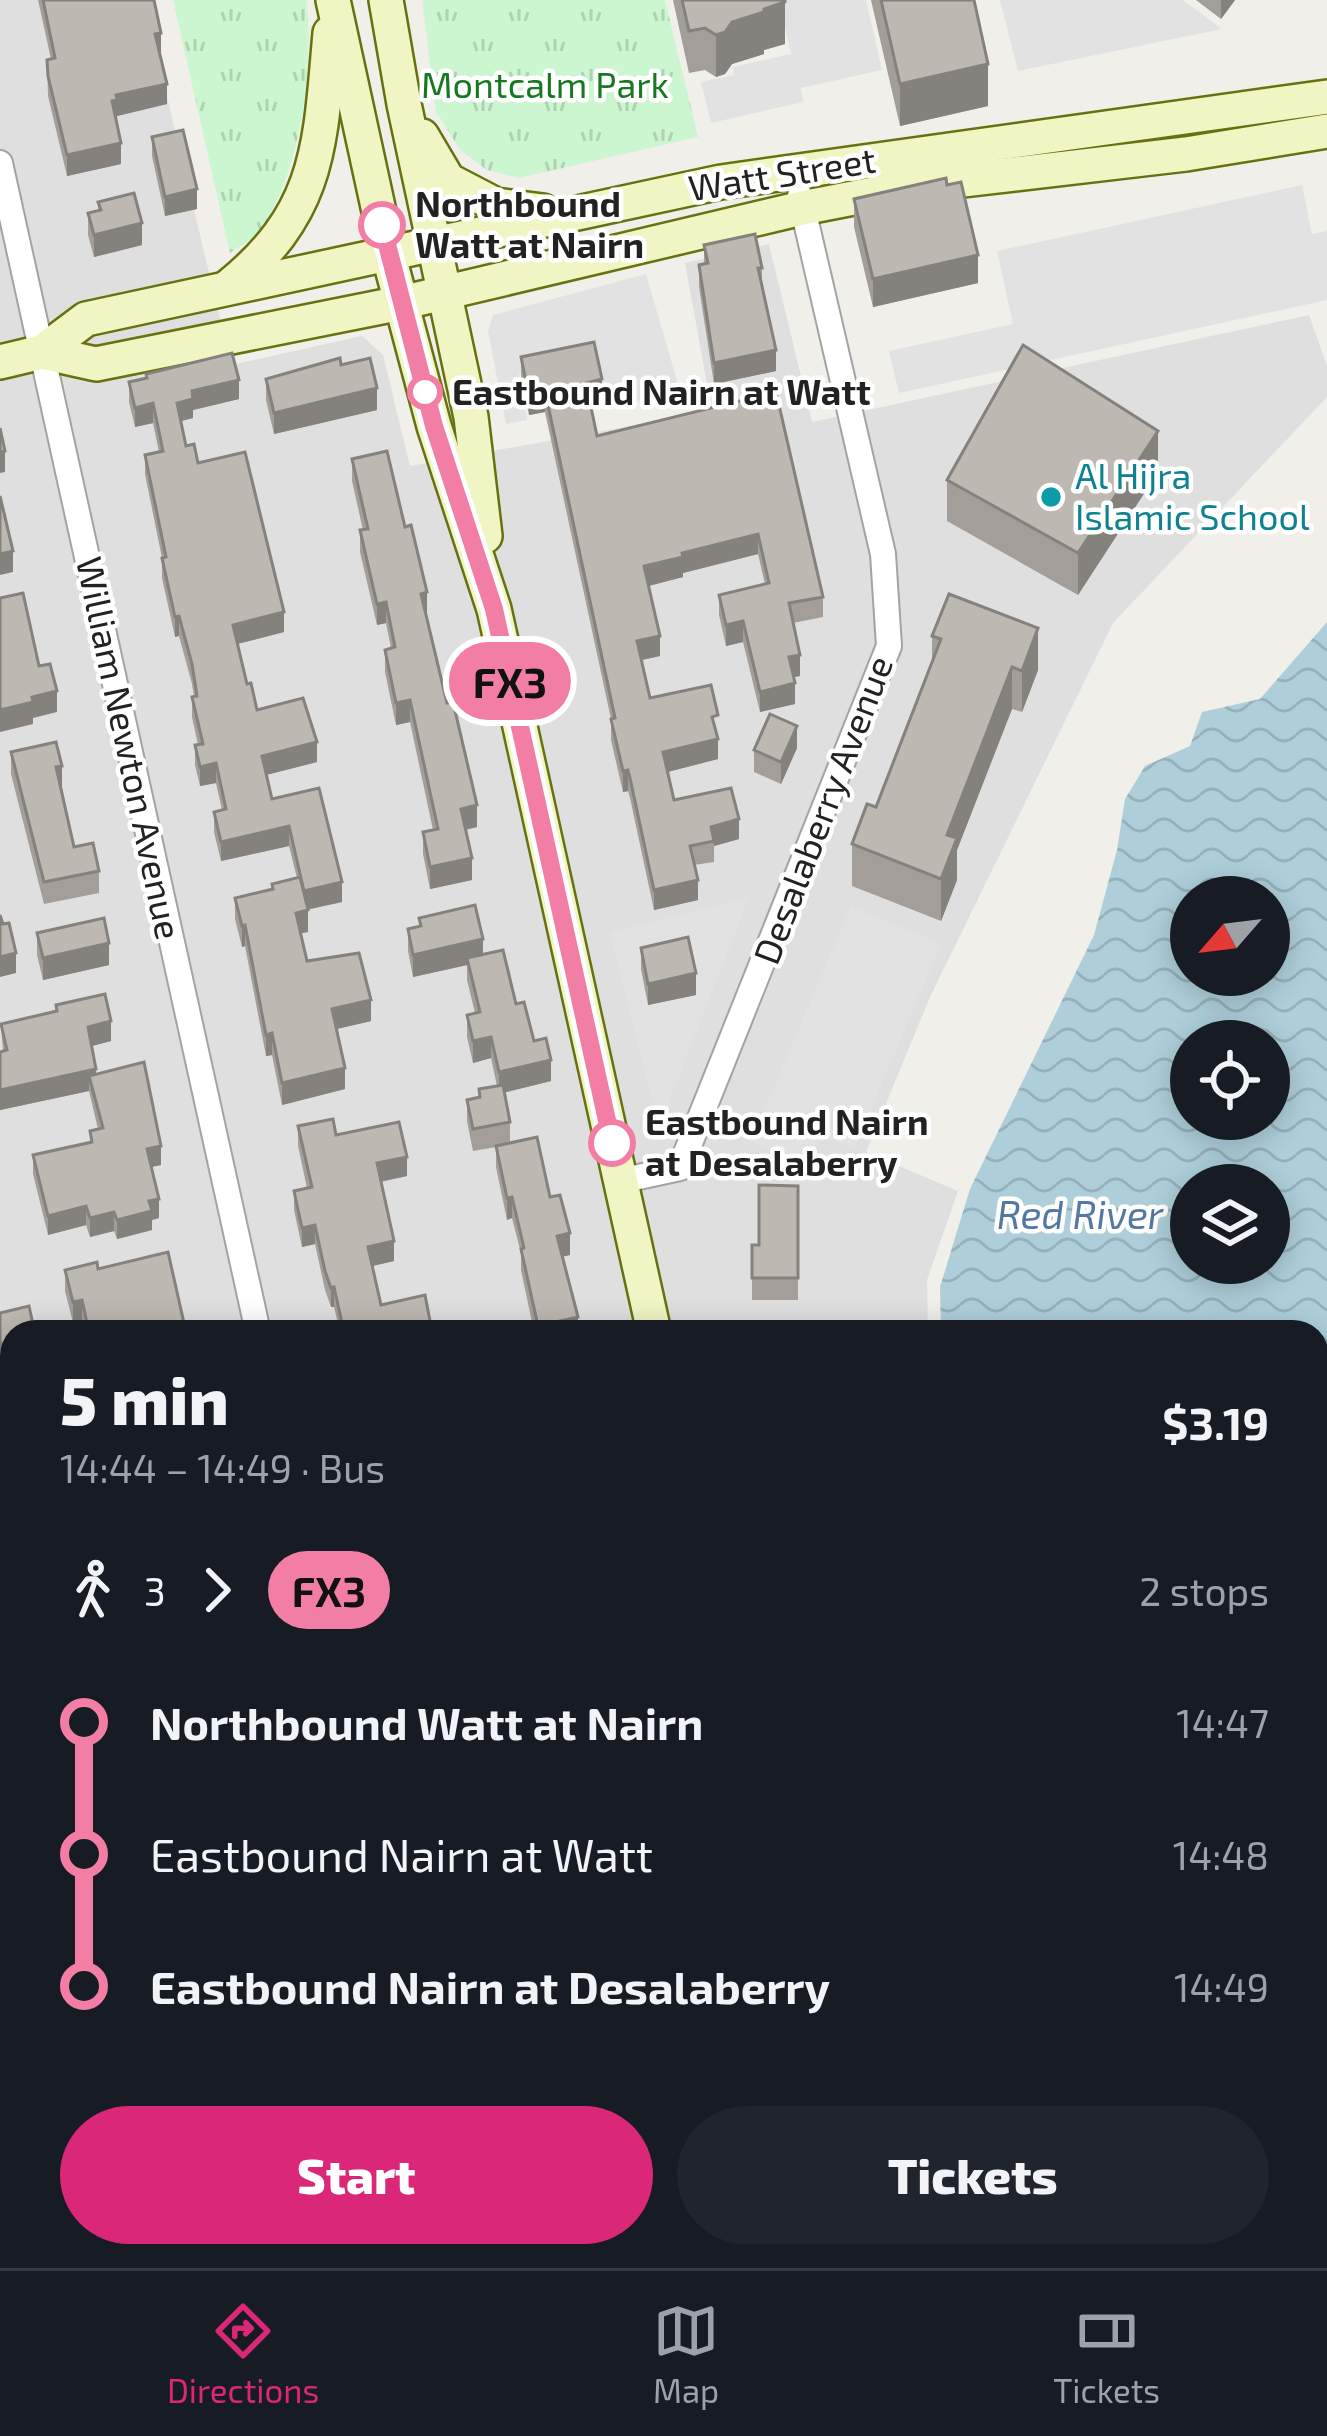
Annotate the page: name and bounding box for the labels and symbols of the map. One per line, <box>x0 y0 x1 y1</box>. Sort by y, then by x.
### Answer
park label: Montcalm Park <box>421 62 669 105</box>
street label: Watt Street <box>685 137 878 209</box>
place label: Northbound Watt at Nairn <box>415 181 644 265</box>
marker: Northbound Watt at Nairn <box>360 203 404 247</box>
place label: Eastbound Nairn at Watt <box>452 369 871 412</box>
marker: Eastbound Nairn at Watt <box>409 376 441 408</box>
place label: Al Hijra Islamic School <box>1075 453 1310 537</box>
marker: Al Hijra Islamic School <box>1038 484 1064 510</box>
street label: William Newton Avenue <box>69 553 192 943</box>
line badge: FX3 <box>441 642 579 720</box>
street label: Desalaberry Avenue <box>743 649 900 970</box>
north arrow <box>1170 876 1290 996</box>
place label: Eastbound Nairn at Desalaberry <box>645 1099 929 1184</box>
marker: Eastbound Nairn at Desalaberry <box>590 1121 634 1165</box>
water label: Red River <box>997 1190 1165 1237</box>

